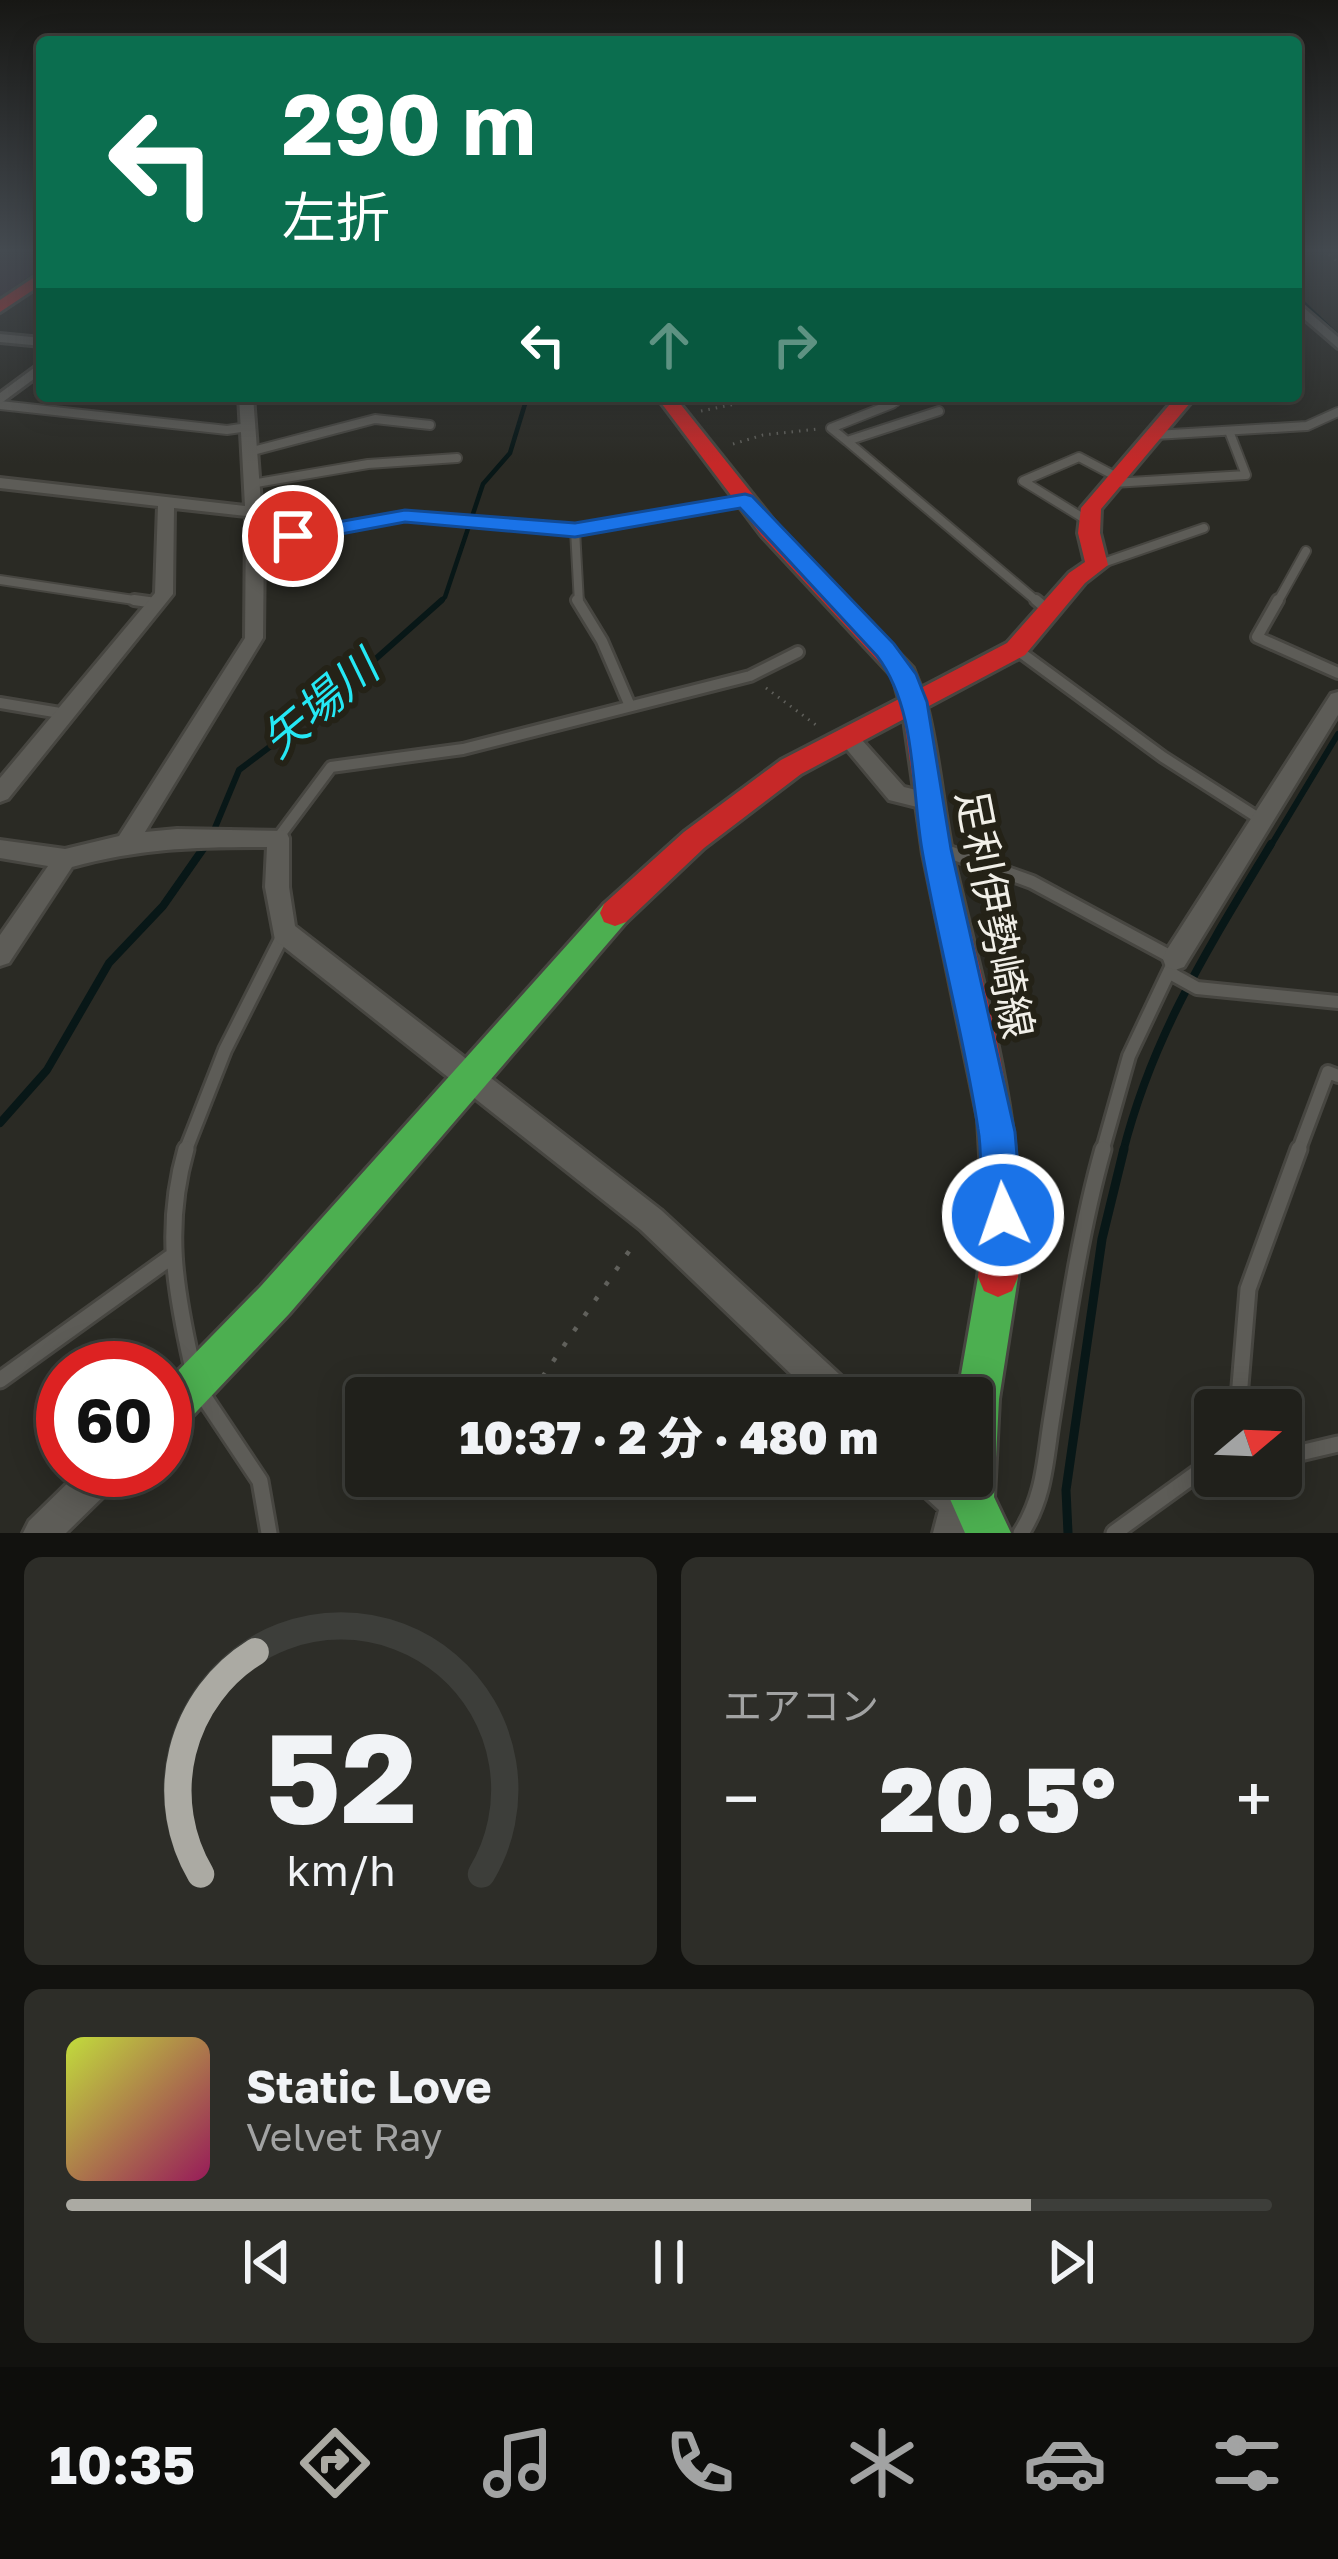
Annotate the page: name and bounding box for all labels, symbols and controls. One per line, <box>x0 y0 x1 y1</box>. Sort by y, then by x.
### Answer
text: 290 m <box>282 73 536 173</box>
icon: left <box>84 84 240 240</box>
text: 左折 <box>282 184 390 249</box>
icon: left <box>510 312 576 378</box>
icon: ahead <box>636 312 702 378</box>
icon: right <box>762 312 828 378</box>
pin <box>242 485 344 587</box>
icon: arrive <box>260 503 326 569</box>
water label: 矢場川 <box>250 636 391 767</box>
street label: 足利伊勢崎線 <box>947 786 1045 1042</box>
position arrow <box>940 1152 1066 1278</box>
speed limit sign: 60 <box>36 1341 192 1497</box>
north arrow <box>1194 1389 1302 1497</box>
map controls <box>1194 1389 1302 1497</box>
text: 10:37 · 2 分 · 480 m <box>460 1410 878 1464</box>
text: エアコン <box>723 1682 879 1729</box>
text: 52 <box>264 1701 417 1850</box>
text: 20.5° <box>879 1744 1116 1852</box>
text: − <box>723 1758 759 1838</box>
text: + <box>1236 1758 1272 1838</box>
text: km/h <box>286 1844 395 1895</box>
text: Static Love <box>246 2059 492 2113</box>
text: Velvet Ray <box>246 2113 442 2160</box>
icon: previous <box>234 2229 300 2295</box>
icon: pause <box>636 2229 702 2295</box>
icon: next <box>1038 2229 1104 2295</box>
icon: directions <box>293 2421 377 2505</box>
icon: music <box>476 2421 560 2505</box>
icon: phone <box>658 2421 742 2505</box>
icon: climate <box>840 2421 924 2505</box>
icon: car <box>1023 2421 1107 2505</box>
icon: filters <box>1205 2421 1289 2505</box>
text: 10:35 <box>49 2431 195 2496</box>

